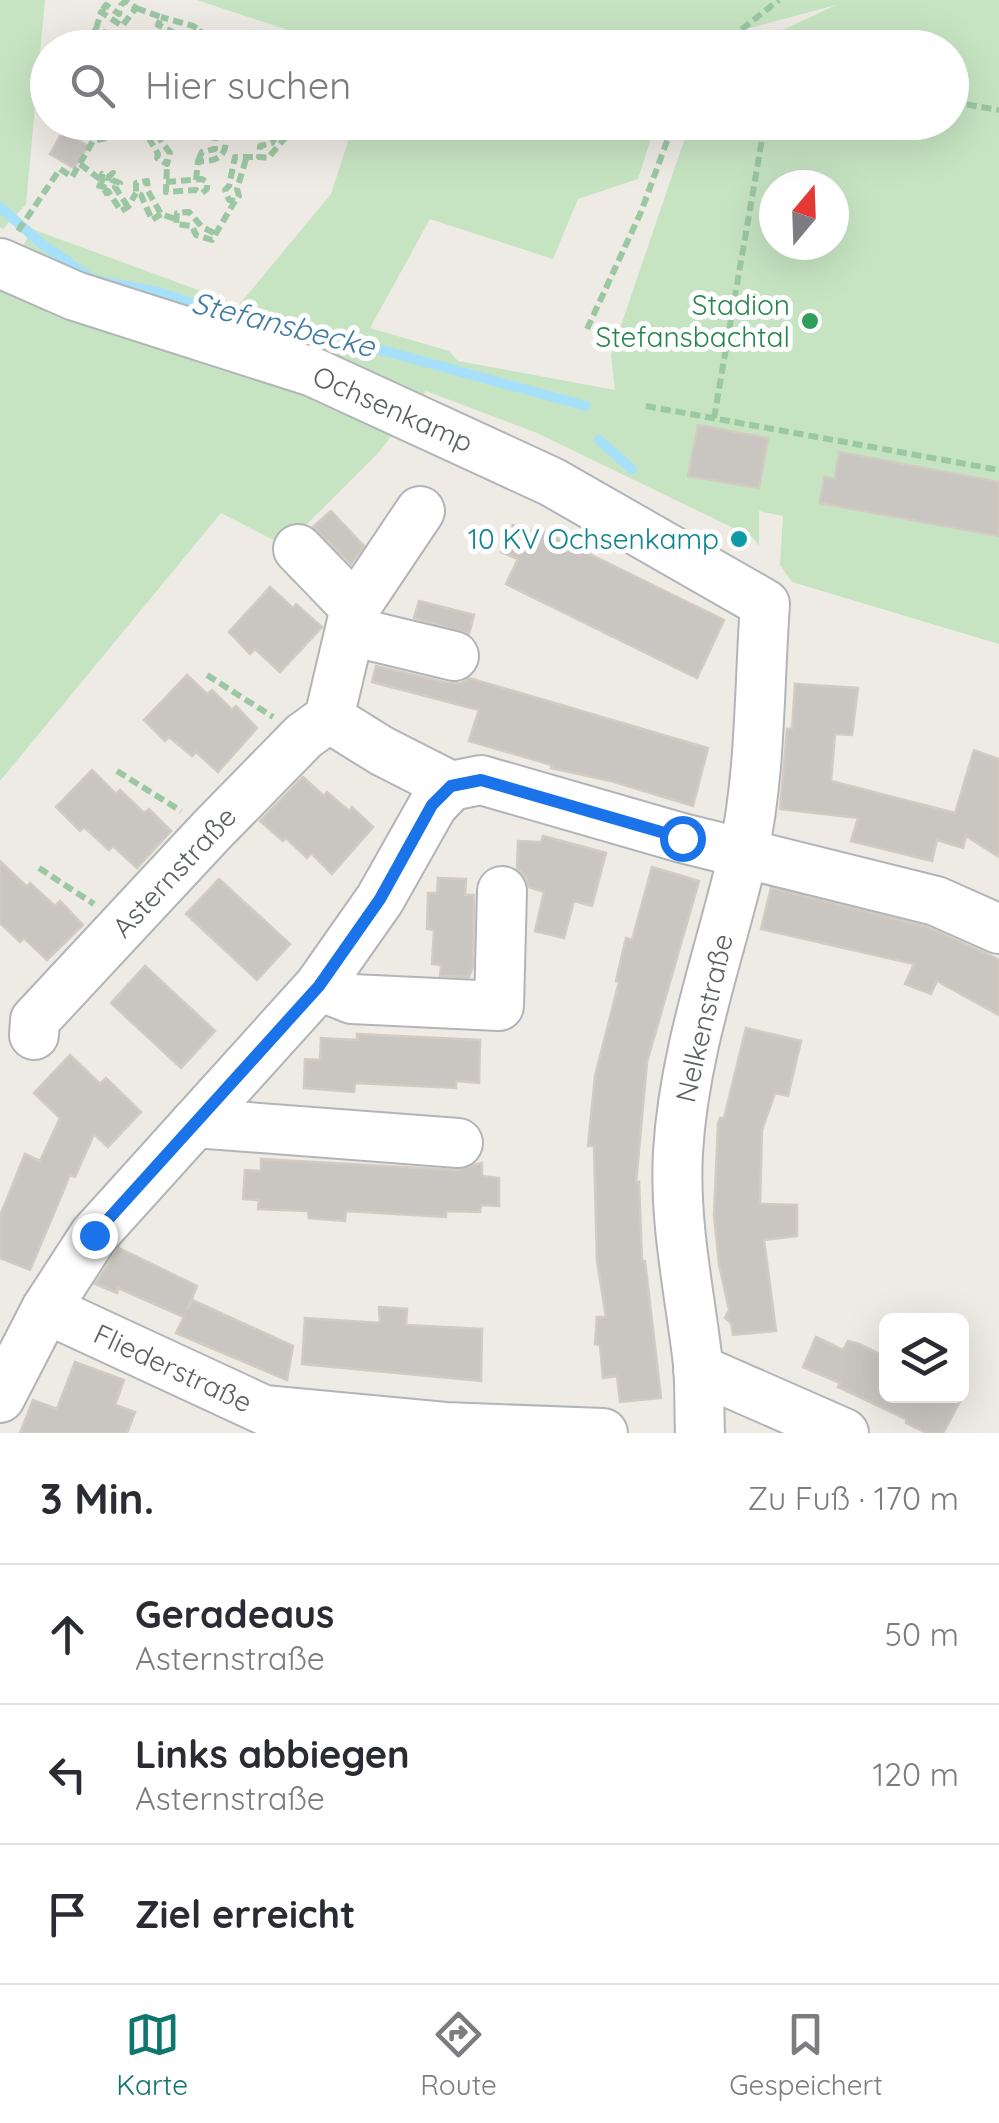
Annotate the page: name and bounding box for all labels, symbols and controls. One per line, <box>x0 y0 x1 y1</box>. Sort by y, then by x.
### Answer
search box <box>30 30 969 140</box>
icon: search <box>65 58 120 113</box>
text: Hier suchen <box>145 61 351 109</box>
north arrow <box>759 170 849 260</box>
water label: Stefansbecke <box>188 283 380 365</box>
place label: Stadion Stefansbachtal <box>595 287 790 354</box>
marker: Stadion Stefansbachtal <box>799 310 821 332</box>
street label: Ochsenkamp <box>308 358 479 459</box>
place label: 10 KV Ochsenkamp <box>468 521 719 556</box>
marker: 10 KV Ochsenkamp <box>728 528 750 550</box>
street label: Asternstraße <box>104 799 243 944</box>
route start <box>660 816 706 862</box>
street label: Nelkenstraße <box>667 930 740 1106</box>
route end <box>72 1213 118 1259</box>
map controls <box>879 1313 969 1403</box>
button: layers <box>879 1313 969 1403</box>
street label: Fliederstraße <box>89 1316 258 1419</box>
text: 3 Min. <box>40 1472 154 1525</box>
text: Zu Fuß · 170 m <box>747 1478 959 1518</box>
text: Geradeaus <box>135 1590 334 1638</box>
icon: ahead <box>40 1607 95 1662</box>
text: 50 m <box>885 1614 959 1654</box>
text: Asternstraße <box>135 1638 325 1678</box>
text: Links abbiegen <box>135 1730 410 1778</box>
icon: left <box>40 1747 95 1802</box>
text: 120 m <box>872 1754 959 1794</box>
text: Asternstraße <box>135 1778 325 1818</box>
icon: arrive <box>40 1887 95 1942</box>
text: Ziel erreicht <box>135 1890 355 1938</box>
tab: Karte <box>116 2007 188 2102</box>
tab: Route <box>420 2007 497 2102</box>
tab: Gespeichert <box>729 2007 883 2102</box>

